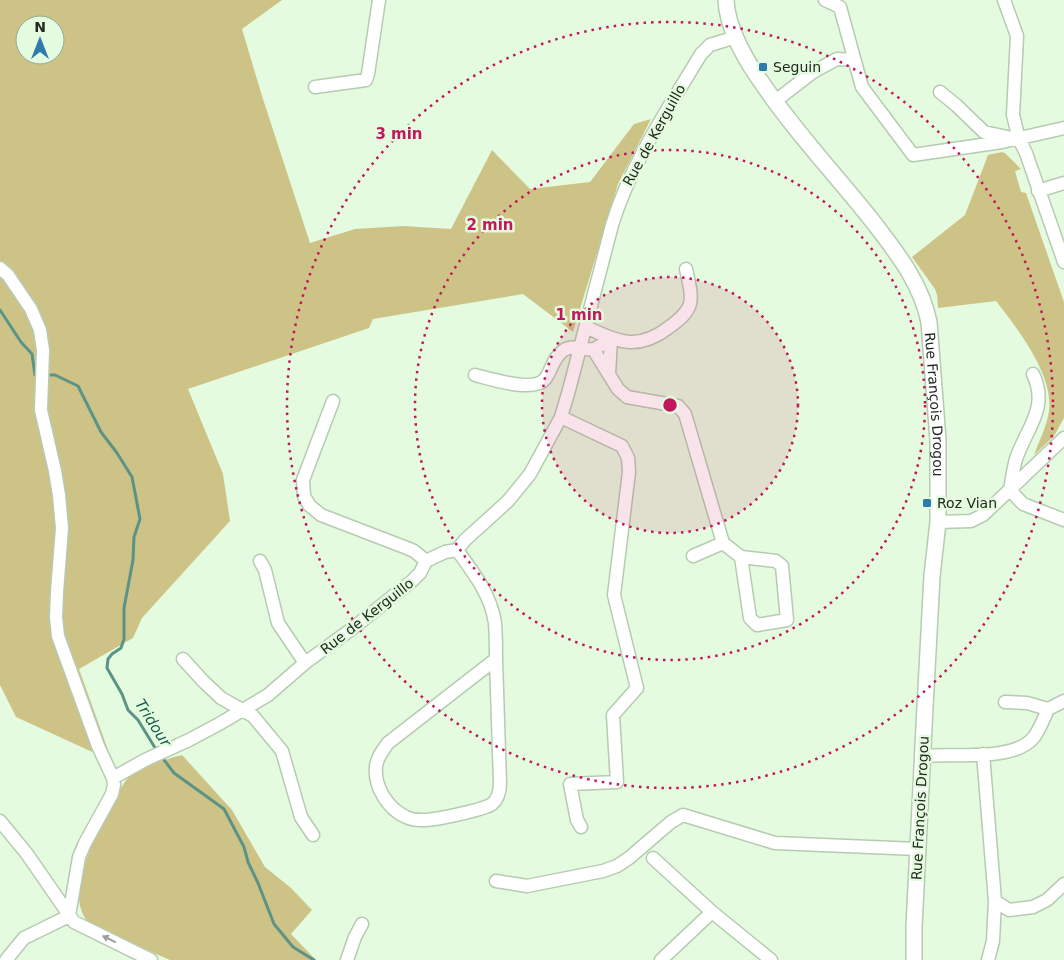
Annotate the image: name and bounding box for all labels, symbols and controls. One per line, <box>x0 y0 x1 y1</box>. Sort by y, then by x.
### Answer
north arrow <box>15 15 65 65</box>
text: N <box>34 19 46 35</box>
place label: Seguin <box>773 59 821 75</box>
marker: Seguin <box>757 61 769 73</box>
street label: Rue de Kerguillo <box>619 81 689 189</box>
text: 3 min <box>375 125 423 143</box>
text: 2 min <box>466 216 514 234</box>
text: 1 min <box>555 306 603 324</box>
street label: Rue François Drogou <box>922 332 946 477</box>
centre of rings <box>661 396 679 414</box>
place label: Roz Vian <box>937 495 997 511</box>
marker: Roz Vian <box>921 497 933 509</box>
street label: Rue de Kerguillo <box>317 575 417 657</box>
water label: Tridour <box>131 696 175 751</box>
street label: Rue François Drogou <box>908 736 932 880</box>
one-way arrow <box>102 935 116 943</box>

